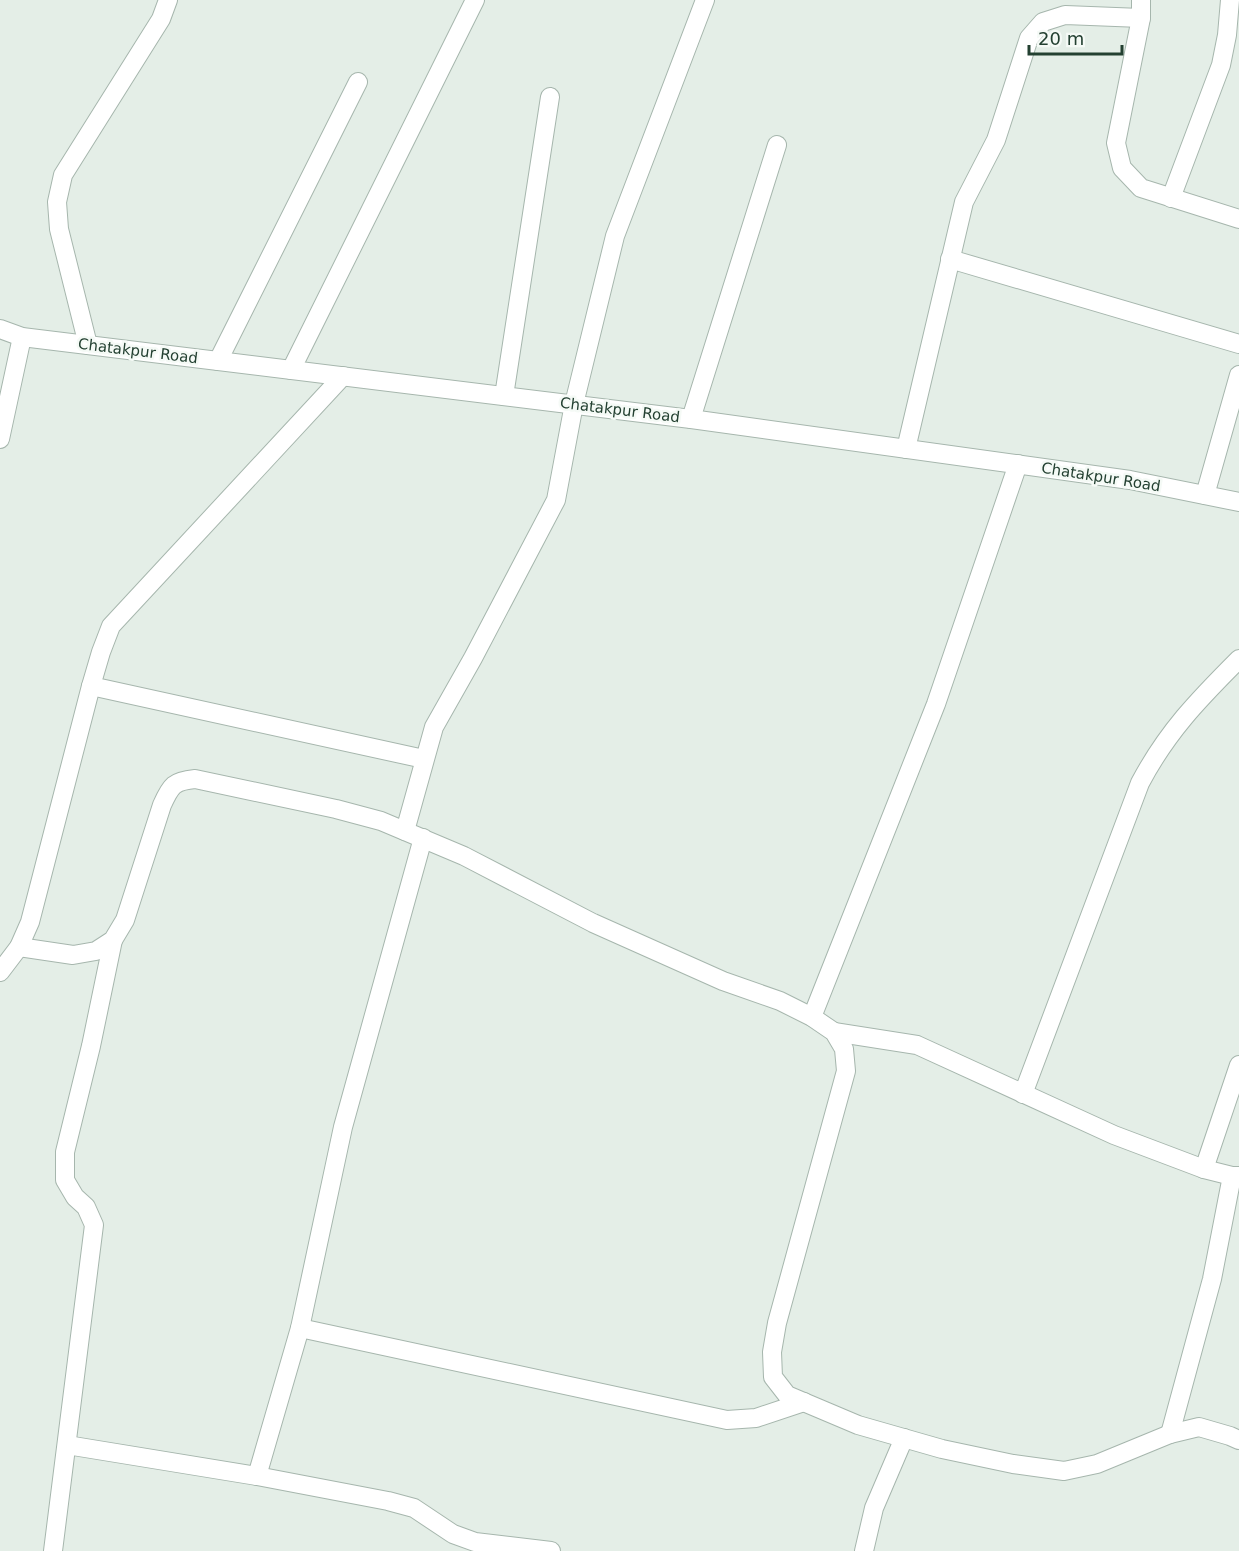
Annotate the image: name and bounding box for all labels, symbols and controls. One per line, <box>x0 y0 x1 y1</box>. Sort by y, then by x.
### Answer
scale bar <box>1029 18 1122 56</box>
text: 20 m <box>1038 28 1084 49</box>
street label: Chatakpur Road <box>77 335 199 367</box>
street label: Chatakpur Road <box>559 394 681 426</box>
street label: Chatakpur Road <box>1040 459 1162 495</box>

